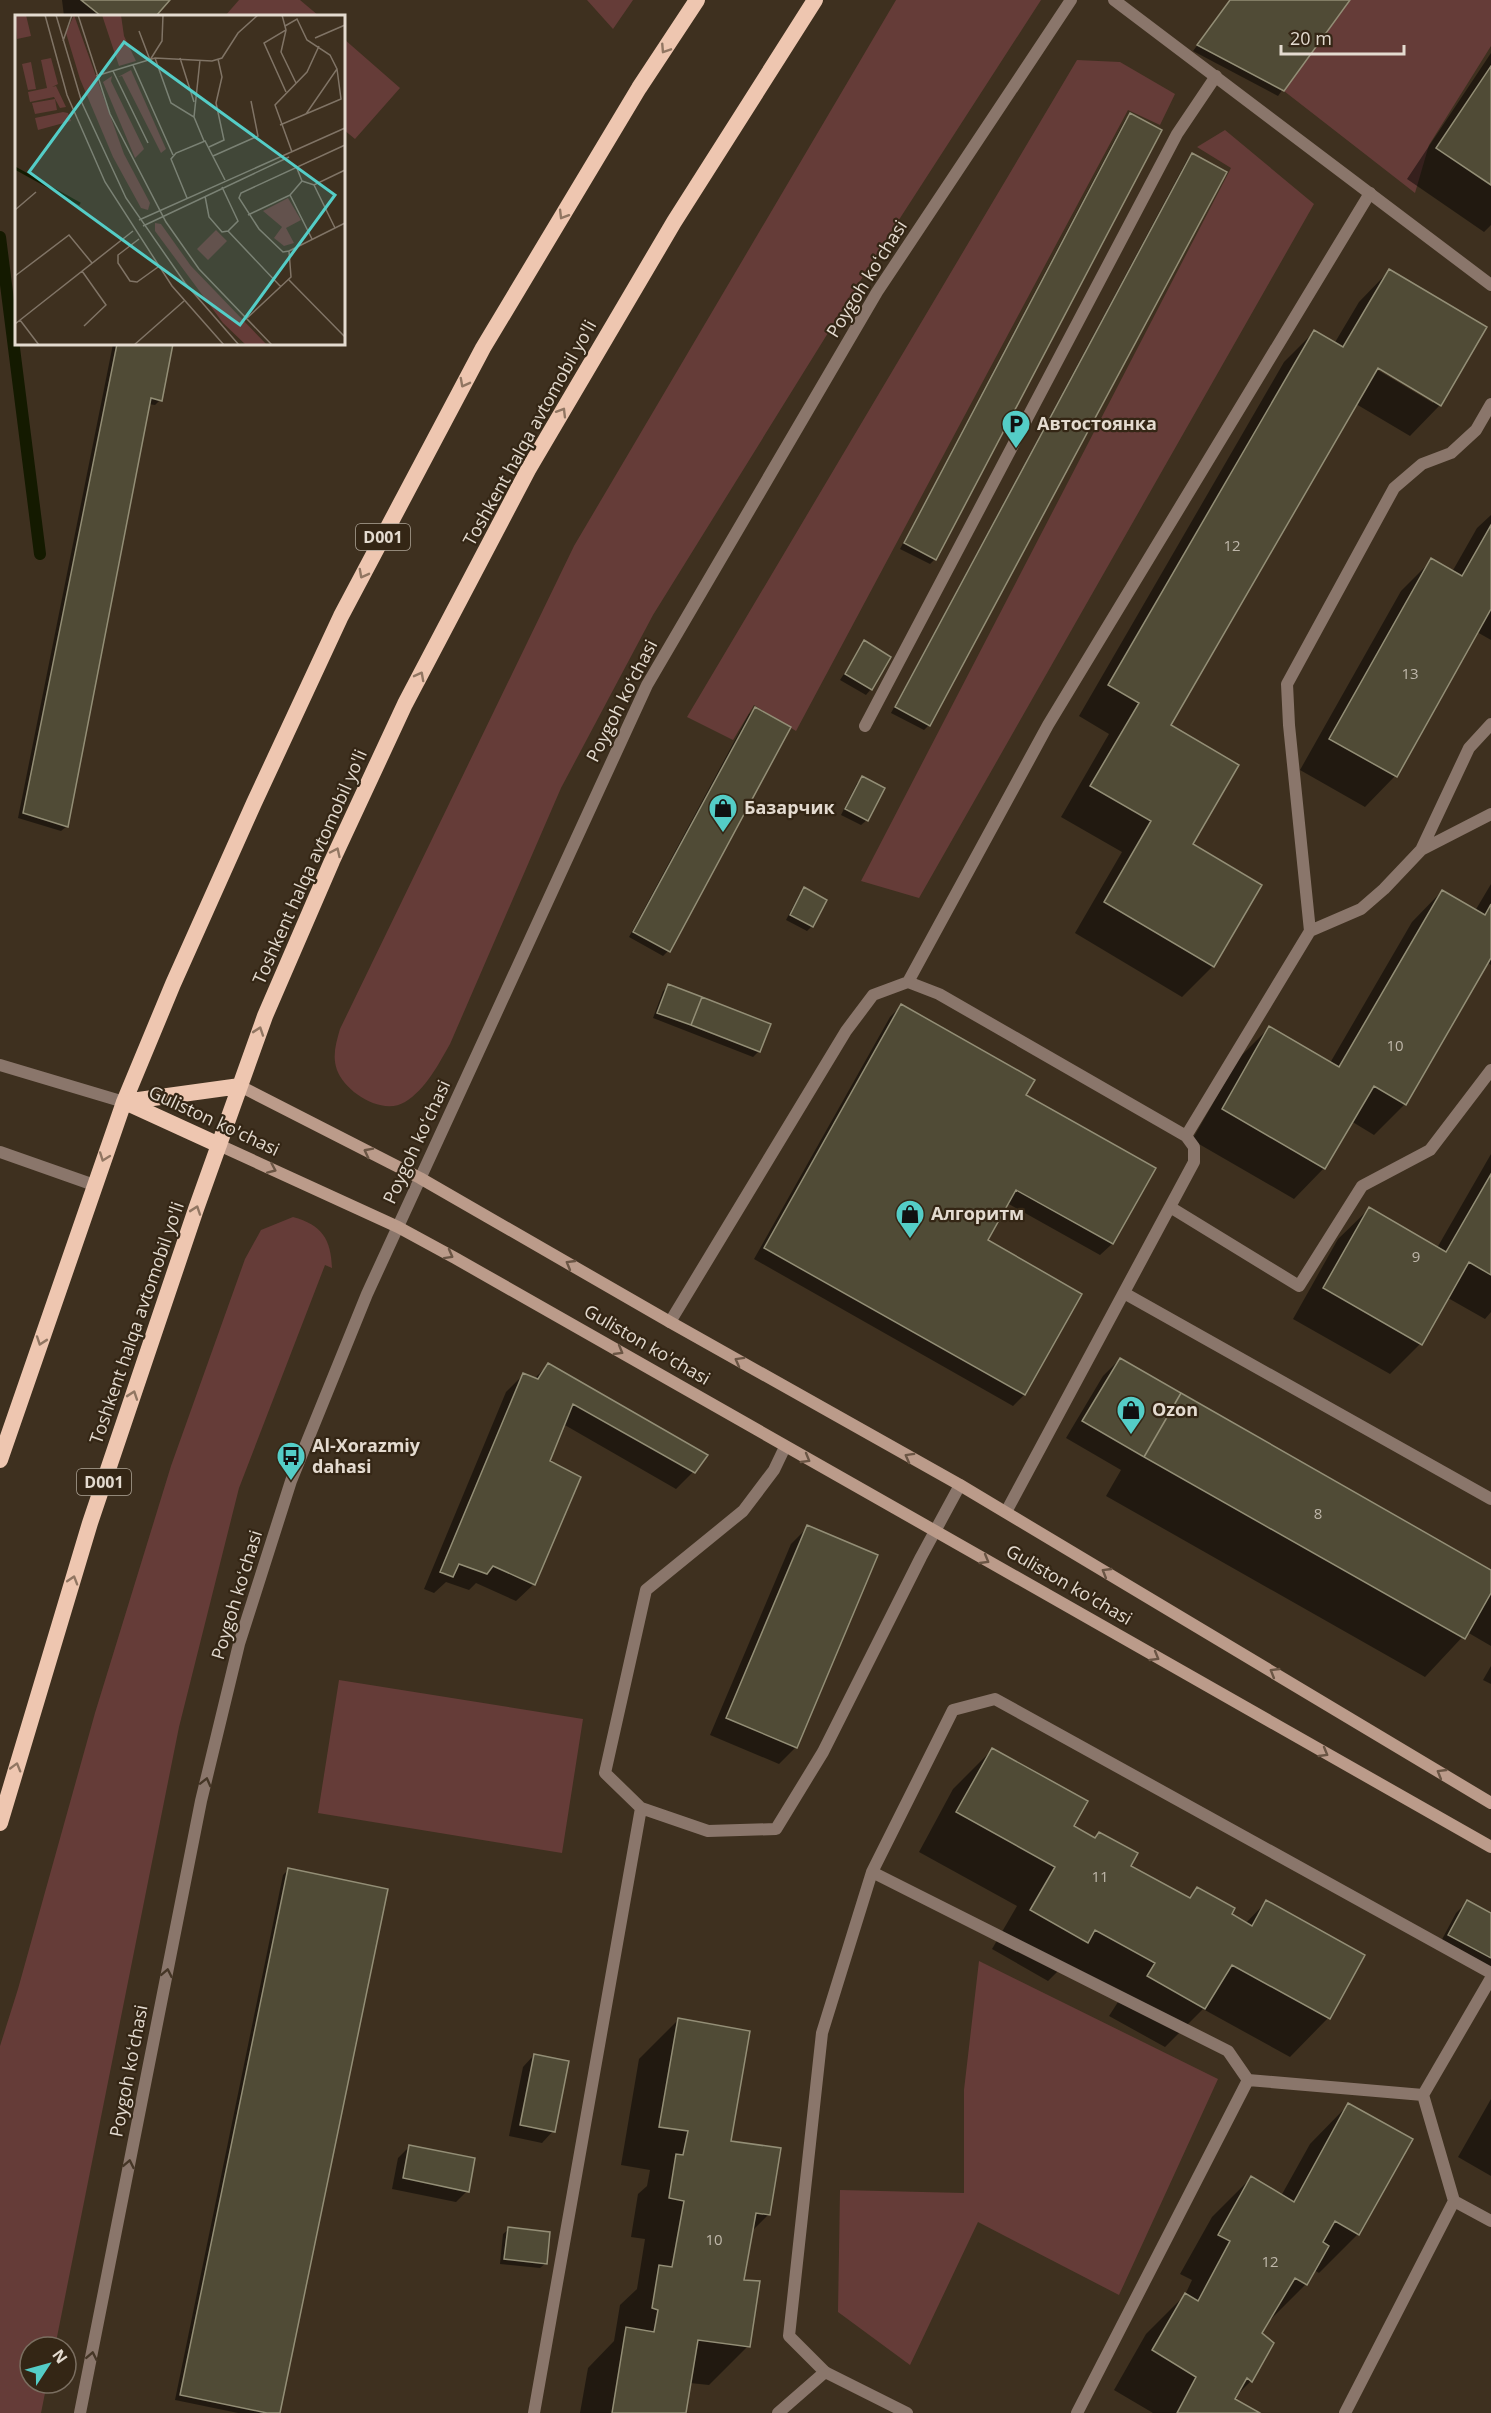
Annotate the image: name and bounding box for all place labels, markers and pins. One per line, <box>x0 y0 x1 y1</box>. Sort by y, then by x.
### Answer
parking icon: Автостоянка <box>1000 408 1032 450</box>
place label: Автостоянка <box>1037 411 1157 435</box>
shop icon: Базарчик <box>707 792 739 834</box>
place label: Базарчик <box>744 795 835 819</box>
shop icon: Алгоритм <box>894 1198 926 1240</box>
place label: Алгоритм <box>931 1201 1024 1225</box>
shop icon: Ozon <box>1115 1394 1147 1436</box>
place label: Ozon <box>1152 1397 1198 1421</box>
place label: Al-Xorazmiy dahasi <box>312 1433 421 1478</box>
bus stop icon: Al-Xorazmiy dahasi <box>275 1440 307 1482</box>

